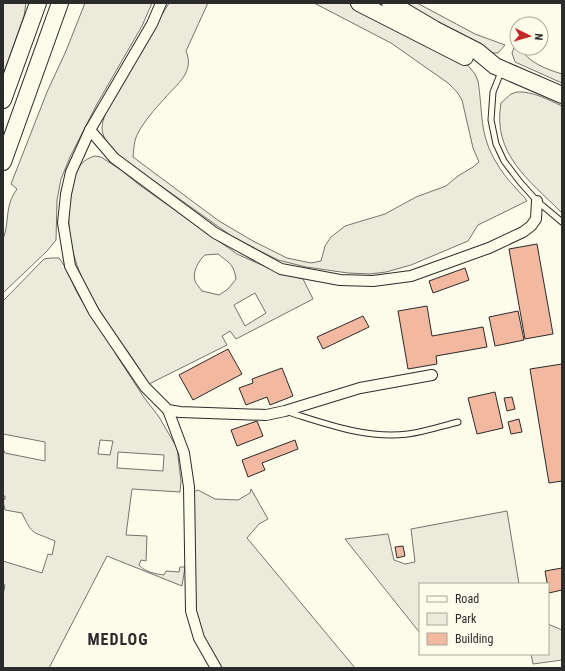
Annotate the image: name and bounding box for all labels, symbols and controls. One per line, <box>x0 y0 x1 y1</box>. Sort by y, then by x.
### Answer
north arrow <box>509 16 549 56</box>
text: N <box>532 33 545 41</box>
legend <box>419 583 549 655</box>
text: Road <box>455 592 479 606</box>
text: Park <box>455 612 477 626</box>
district label: MEDLOG <box>87 630 149 649</box>
text: Building <box>455 632 493 646</box>

